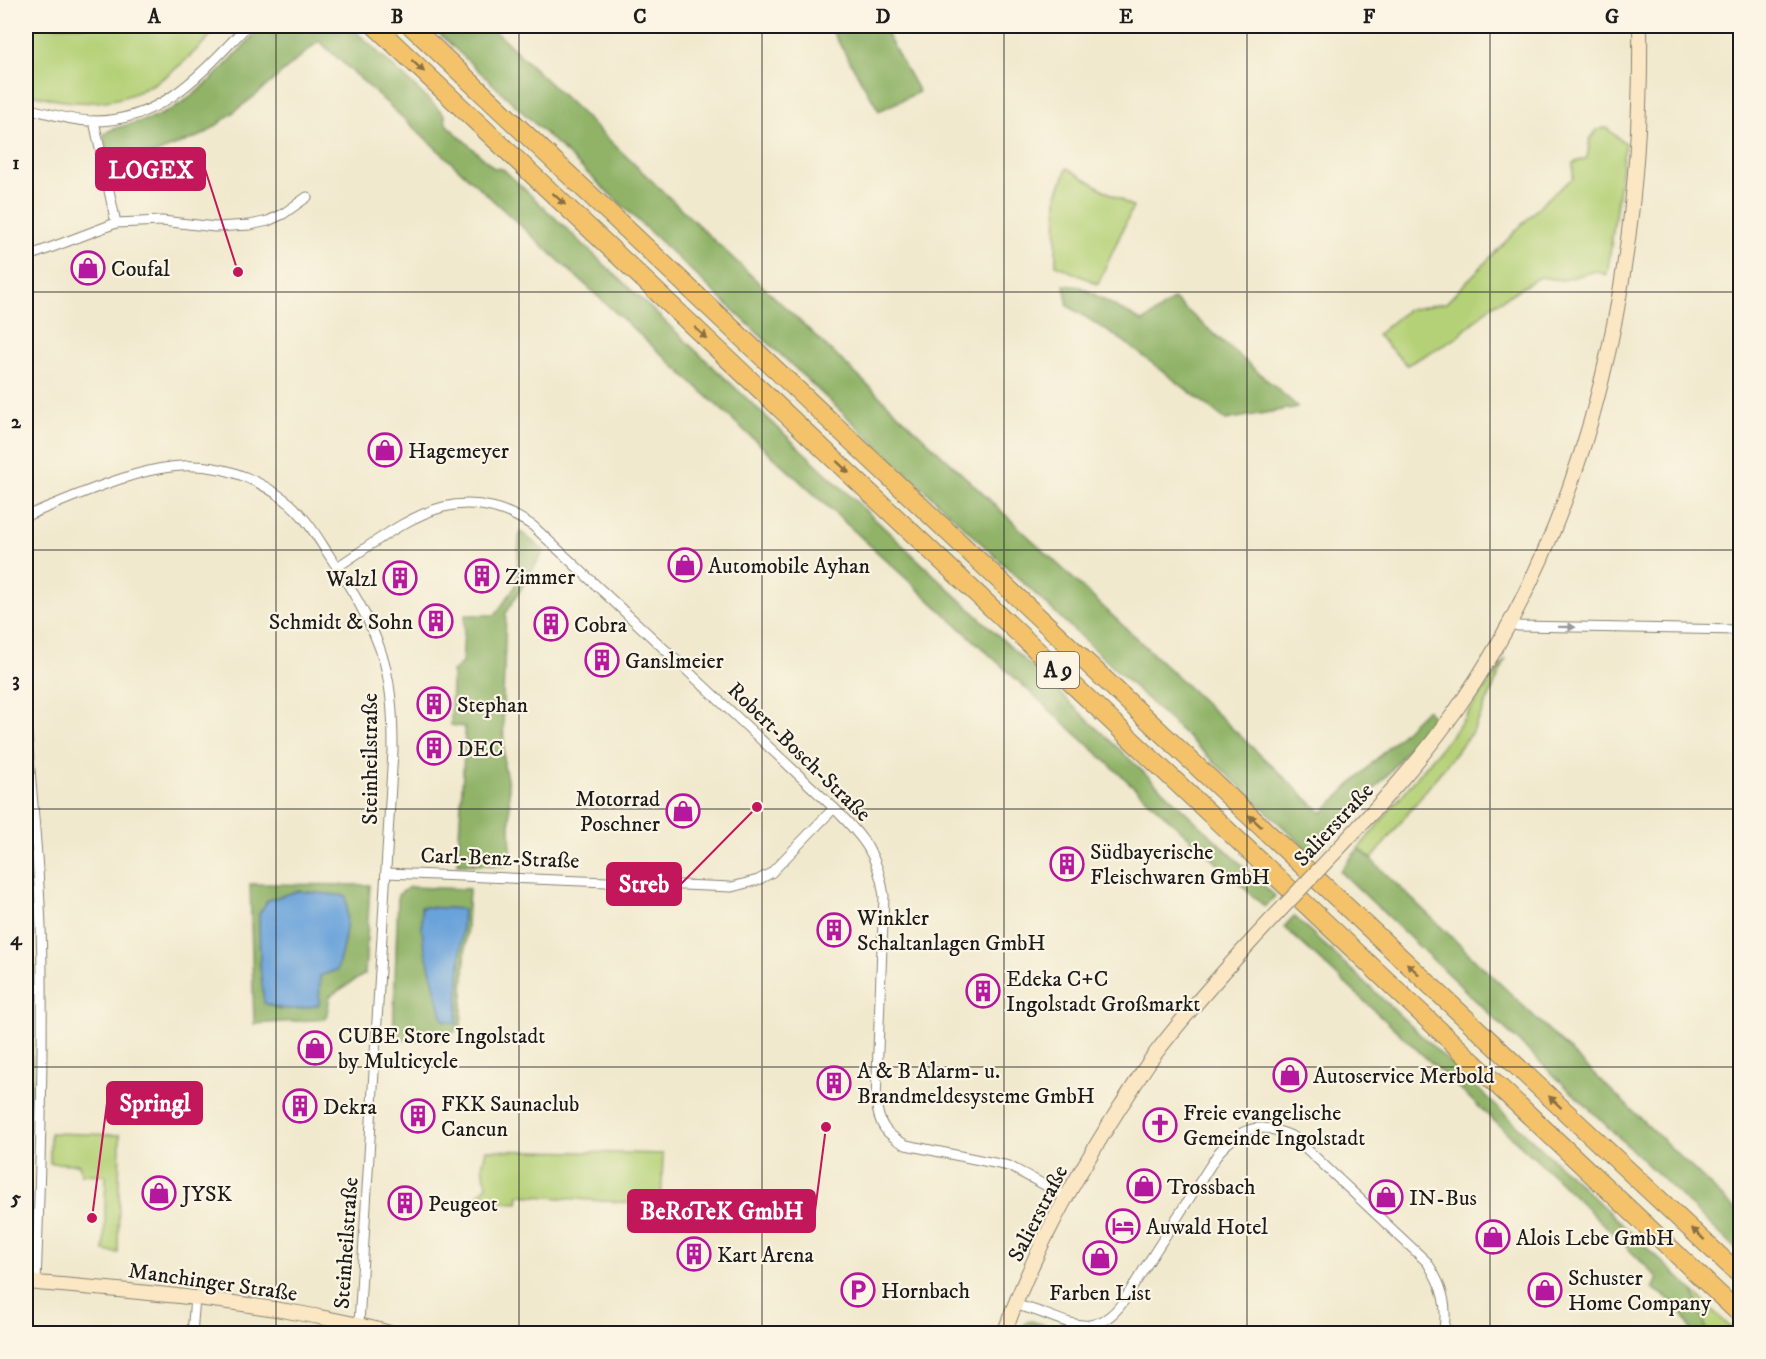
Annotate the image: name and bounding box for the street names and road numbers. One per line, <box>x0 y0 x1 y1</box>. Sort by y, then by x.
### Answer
road number: A 9 <box>1037 652 1079 688</box>
street label: Robert-Bosch-Straße <box>722 677 876 828</box>
street label: Steinheilstraße <box>357 693 384 825</box>
street label: Salierstraße <box>1288 777 1380 873</box>
street label: Carl-Benz-Straße <box>420 842 580 875</box>
street label: Salierstraße <box>1003 1161 1074 1266</box>
street label: Steinheilstraße <box>328 1176 365 1310</box>
street label: Manchinger Straße <box>127 1257 299 1308</box>

